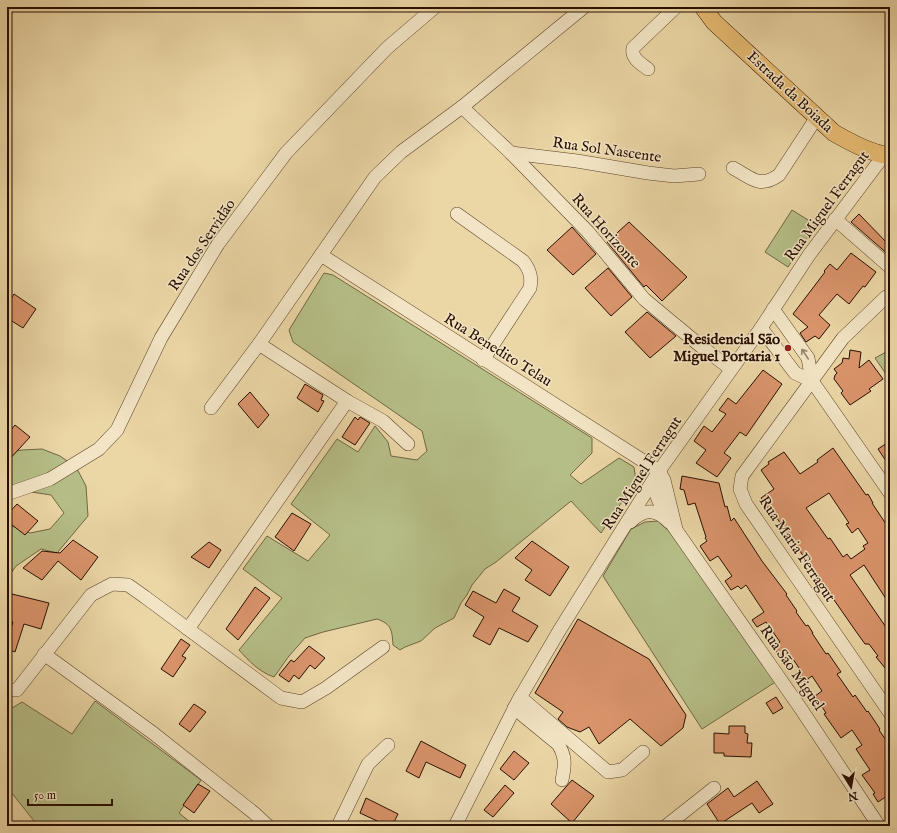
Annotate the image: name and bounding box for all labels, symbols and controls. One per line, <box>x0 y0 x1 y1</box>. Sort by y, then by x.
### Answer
street label: Estrada da Boiada <box>743 47 838 137</box>
street label: Rua Sol Nascente <box>551 133 663 167</box>
street label: Rua Miguel Ferragut <box>781 147 873 265</box>
street label: Rua Horizonte <box>567 190 645 272</box>
street label: Rua dos Servidão <box>164 195 240 295</box>
street label: Rua Benedito Telau <box>440 309 556 391</box>
place label: Residencial São Miguel Portaria 1 <box>673 330 780 366</box>
marker: Residencial São Miguel Portaria 1 <box>783 343 793 353</box>
one-way arrow <box>800 348 808 360</box>
street label: Rua Miguel Ferragut <box>598 412 686 534</box>
street label: Rua Maria Ferragut <box>755 492 839 606</box>
street label: Rua São Miguel <box>756 622 829 715</box>
north arrow <box>831 767 871 807</box>
scale bar <box>28 781 112 807</box>
text: 50 m <box>34 788 56 803</box>
text: N <box>846 788 860 804</box>

